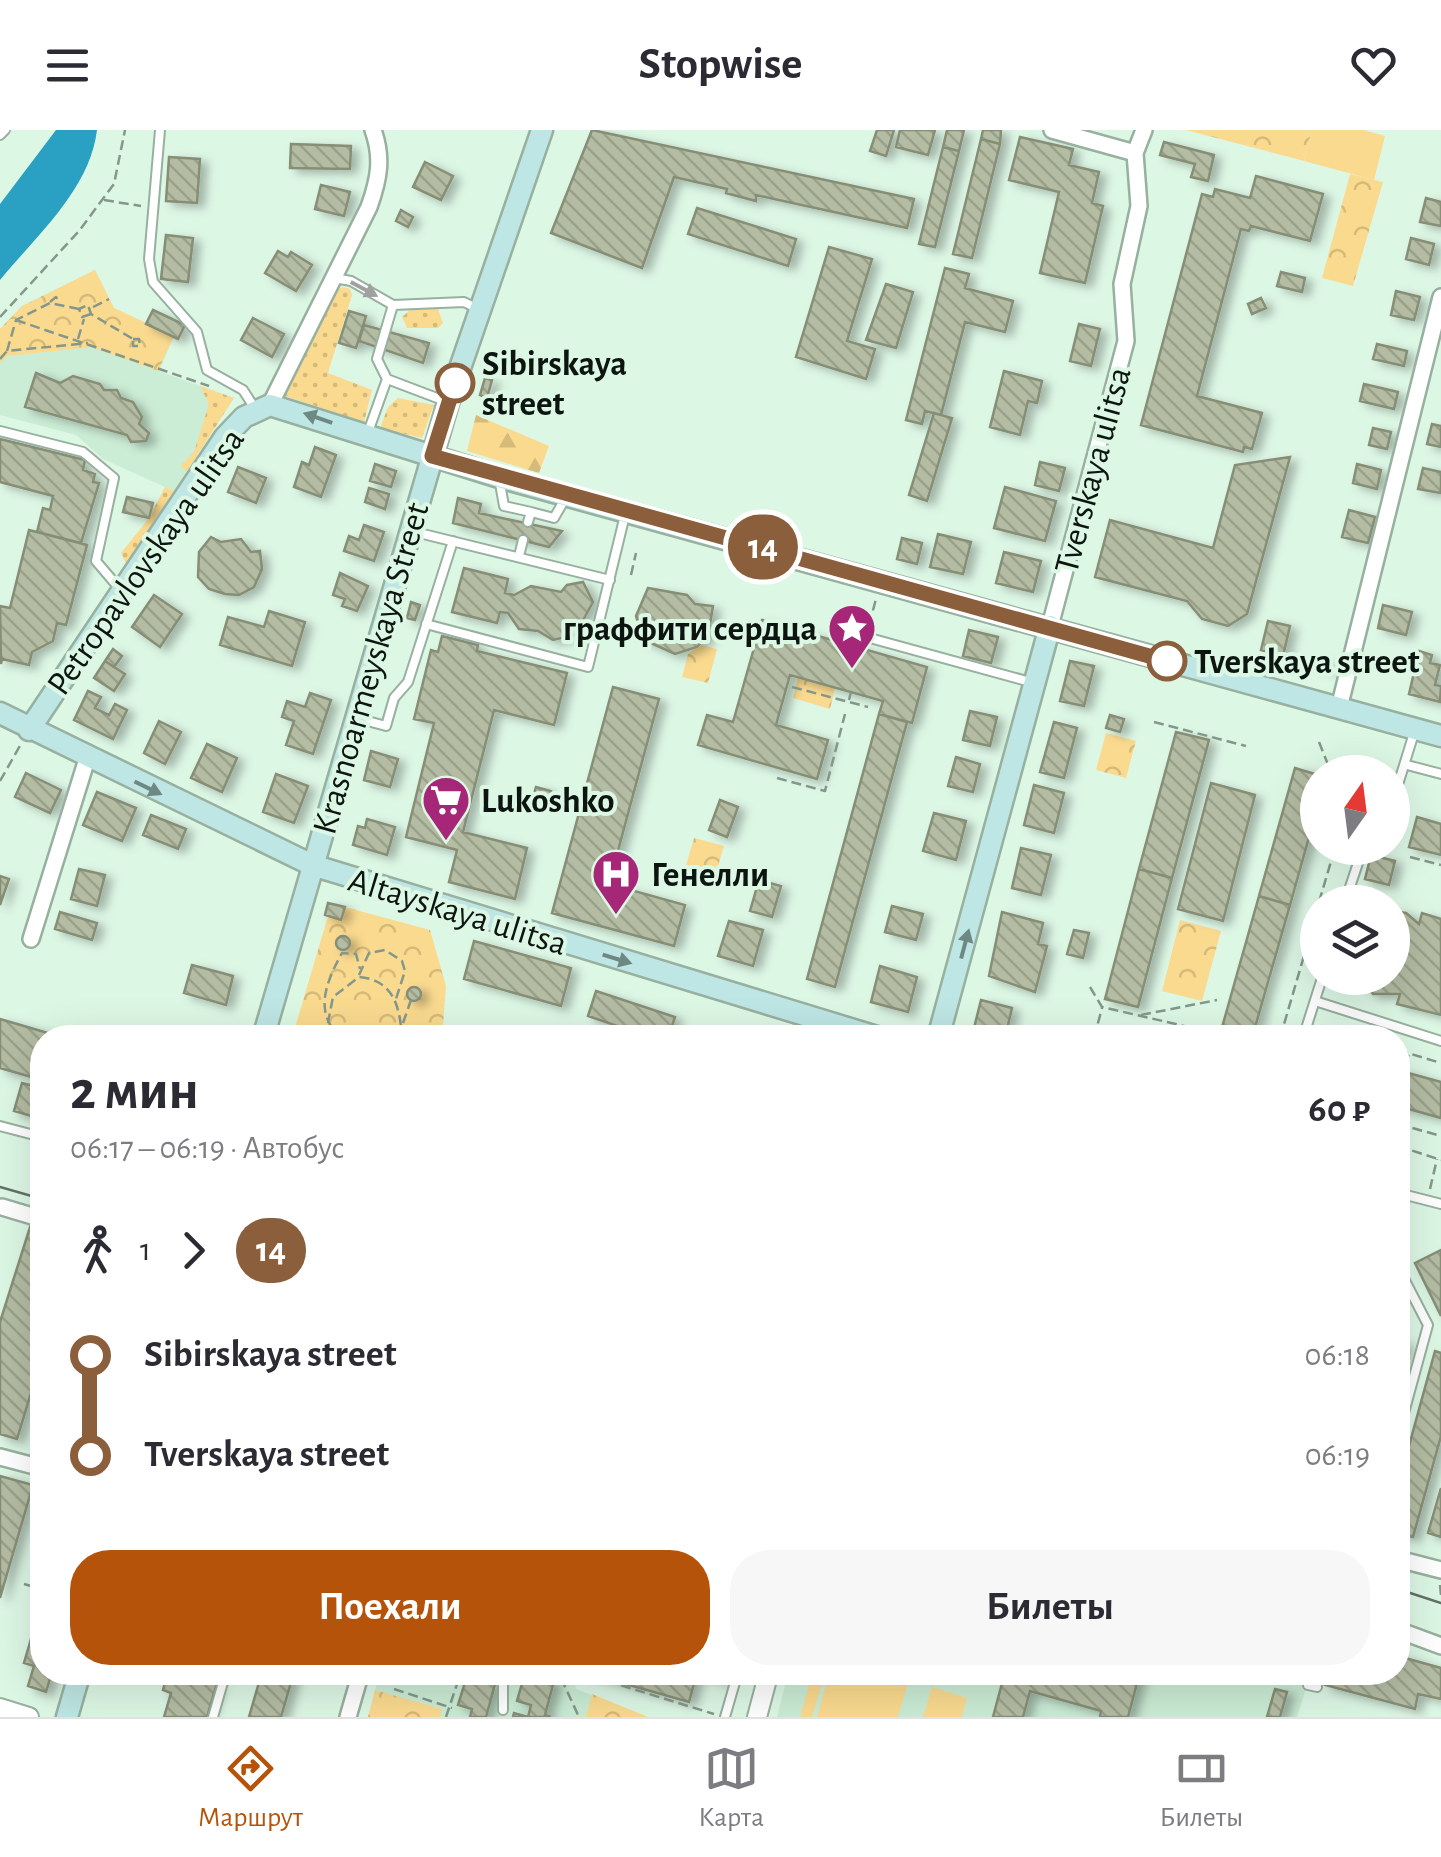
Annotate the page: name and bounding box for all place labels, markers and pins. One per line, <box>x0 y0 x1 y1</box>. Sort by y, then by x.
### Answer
place label: Sibirskaya street <box>482 347 627 422</box>
marker: Sibirskaya street <box>436 364 474 402</box>
place icon: граффити сердца <box>826 602 878 670</box>
place label: граффити сердца <box>563 612 817 647</box>
marker: Tverskaya street <box>1148 642 1186 680</box>
place label: Tverskaya street <box>1194 645 1420 680</box>
supermarket icon: Lukoshko <box>420 774 472 842</box>
place label: Lukoshko <box>481 784 615 819</box>
hospital icon: Генелли <box>590 848 642 916</box>
place label: Генелли <box>651 858 769 893</box>

